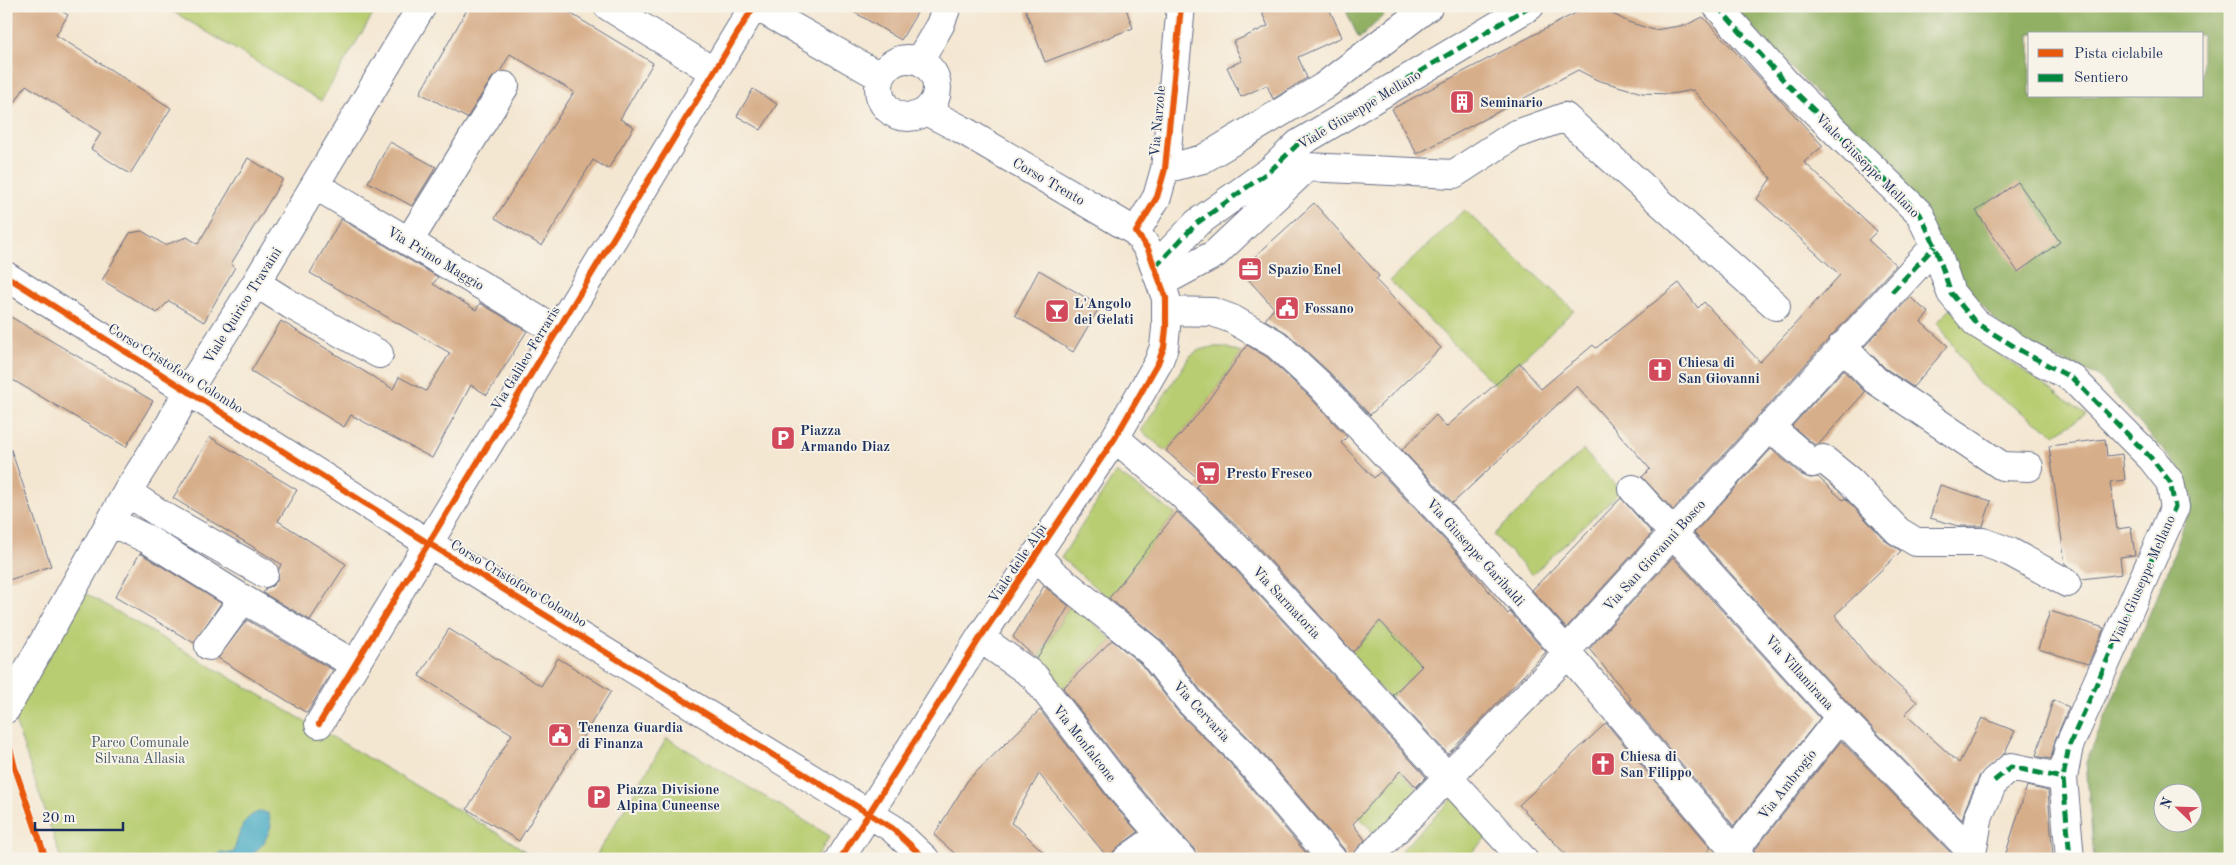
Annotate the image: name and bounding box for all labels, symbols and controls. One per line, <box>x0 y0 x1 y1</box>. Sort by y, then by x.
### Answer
legend <box>2028 32 2204 98</box>
text: Pista ciclabile <box>2074 47 2163 62</box>
street label: Viale Giuseppe Mellano <box>1296 68 1424 152</box>
text: Sentiero <box>2074 71 2128 86</box>
street label: Via Narzole <box>1148 85 1168 157</box>
building icon: Seminario <box>1449 89 1475 115</box>
place label: Seminario <box>1480 96 1543 110</box>
street label: Viale Giuseppe Mellano <box>1813 111 1922 221</box>
street label: Corso Trento <box>1010 156 1087 208</box>
street label: Via Primo Maggio <box>385 224 486 293</box>
street label: Viale Quirico Travaini <box>201 245 284 366</box>
office icon: Spazio Enel <box>1237 256 1263 282</box>
place label: Spazio Enel <box>1268 263 1341 277</box>
public building icon: Fossano <box>1274 295 1300 321</box>
place label: L'Angolo dei Gelati <box>1074 297 1134 327</box>
bar icon: L'Angolo dei Gelati <box>1044 298 1070 324</box>
place label: Fossano <box>1304 302 1354 316</box>
street label: Via Galileo Ferraris <box>489 304 563 413</box>
street label: Corso Cristoforo Colombo <box>105 322 245 416</box>
place label: Chiesa di San Giovanni <box>1678 356 1760 386</box>
church icon: Chiesa di San Giovanni <box>1647 357 1673 383</box>
place label: Piazza Armando Diaz <box>800 424 890 454</box>
parking icon: Piazza Armando Diaz <box>770 425 796 451</box>
supermarket icon: Presto Fresco <box>1195 460 1221 486</box>
place label: Presto Fresco <box>1226 467 1312 481</box>
street label: Via Giuseppe Garibaldi <box>1424 496 1527 609</box>
street label: Via San Giovanni Bosco <box>1601 497 1708 614</box>
street label: Viale Giuseppe Mellano <box>2108 513 2178 648</box>
street label: Viale delle Alpi <box>986 521 1050 606</box>
street label: Corso Cristoforo Colombo <box>448 538 589 630</box>
street label: Via Sarmatoria <box>1250 564 1323 641</box>
street label: Via Villamirana <box>1762 633 1836 713</box>
street label: Via Cervaria <box>1170 679 1233 745</box>
street label: Via Monfalcone <box>1050 702 1118 785</box>
place label: Tenenza Guardia di Finanza <box>578 721 683 751</box>
public building icon: Tenenza Guardia di Finanza <box>547 722 573 748</box>
park label: Parco Comunale Silvana Allasia <box>91 736 189 766</box>
street label: Via Ambrogio <box>1756 747 1819 822</box>
place label: Chiesa di San Filippo <box>1620 750 1692 780</box>
church icon: Chiesa di San Filippo <box>1590 751 1616 777</box>
north arrow <box>2154 782 2204 832</box>
place label: Piazza Divisione Alpina Cuneense <box>616 783 720 813</box>
parking icon: Piazza Divisione Alpina Cuneense <box>586 784 612 810</box>
text: N <box>2158 795 2176 811</box>
scale bar <box>35 800 122 832</box>
text: 20 m <box>42 811 76 826</box>

